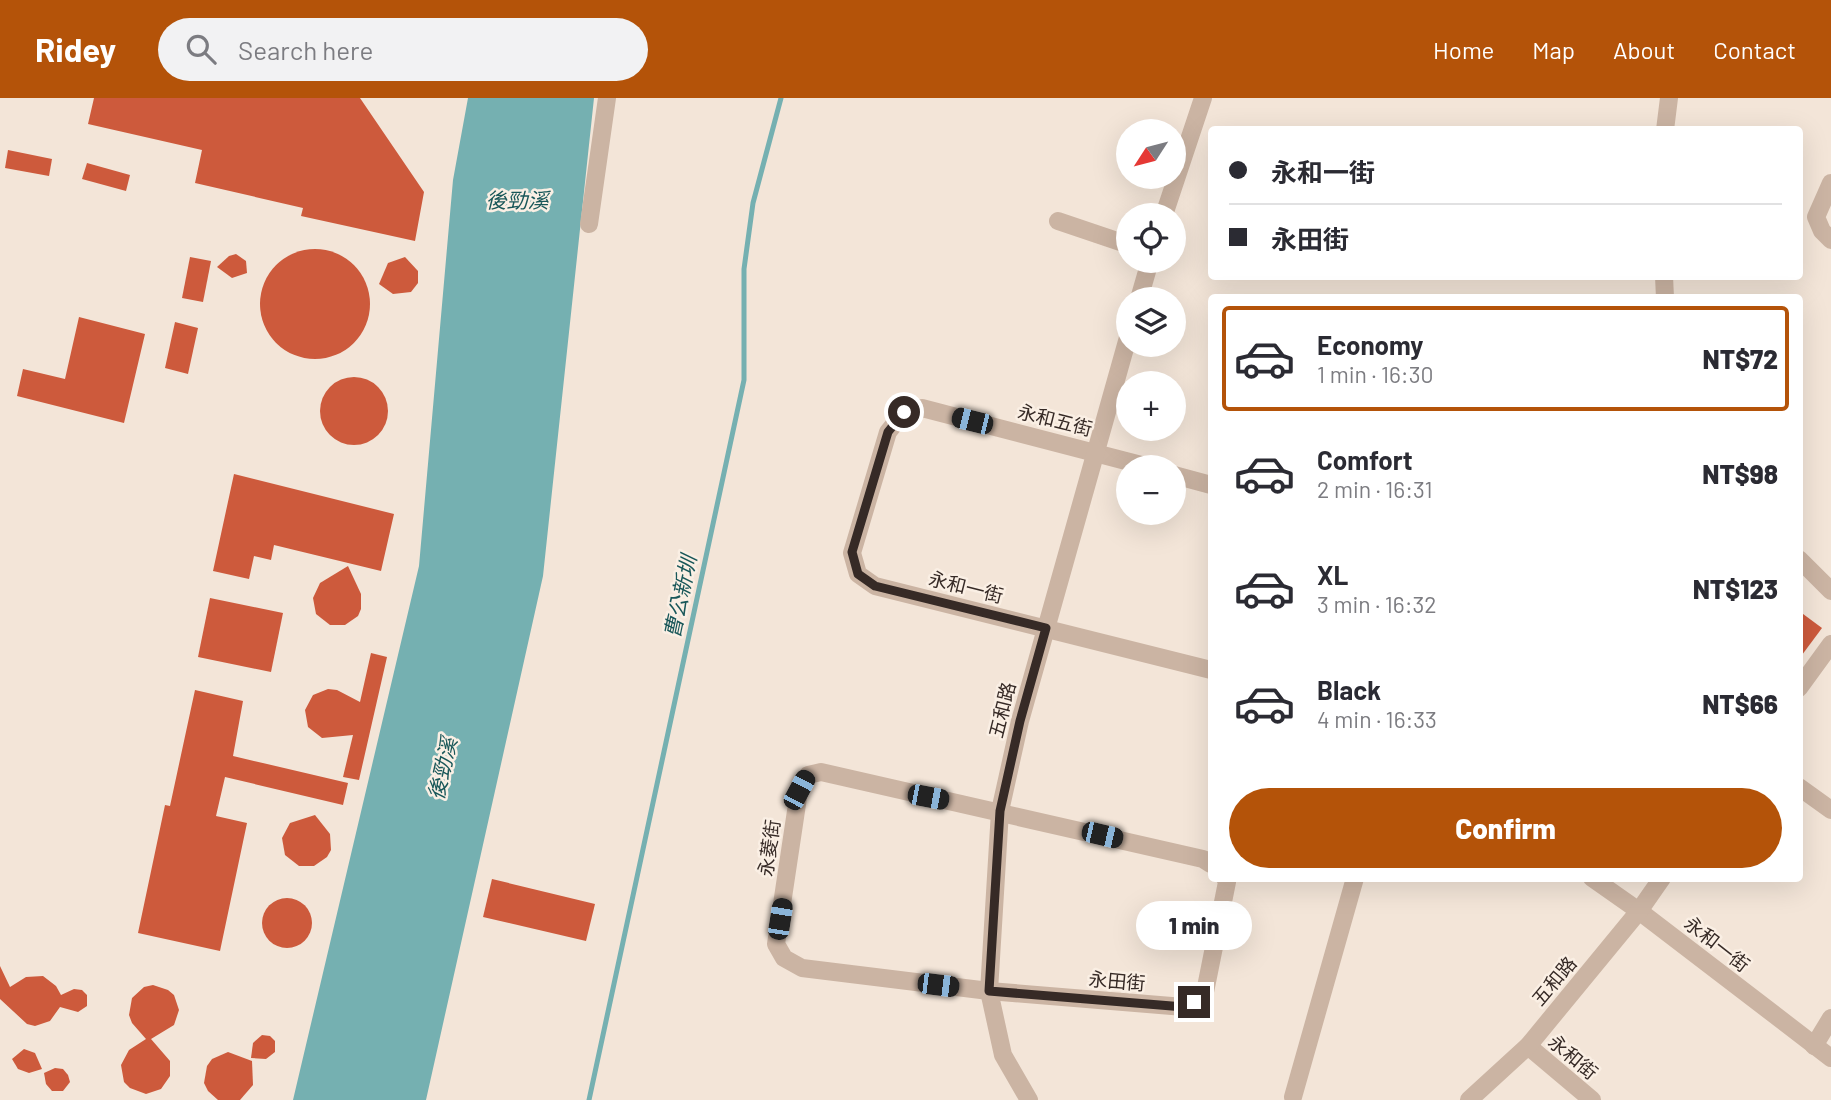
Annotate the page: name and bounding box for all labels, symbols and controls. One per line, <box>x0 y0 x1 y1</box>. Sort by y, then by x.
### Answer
search box <box>158 18 648 81</box>
text: Ridey <box>35 29 116 69</box>
icon: search <box>182 30 220 68</box>
text: Search here <box>238 34 373 65</box>
text: Home <box>1433 35 1494 64</box>
text: Map <box>1532 35 1575 64</box>
text: About <box>1613 35 1675 64</box>
text: Contact <box>1713 35 1796 64</box>
north arrow <box>1116 119 1186 189</box>
map controls <box>1116 119 1186 525</box>
text: 永和一街 <box>1271 156 1375 187</box>
water label: 後勁溪 <box>486 187 551 212</box>
button: locate <box>1116 203 1186 273</box>
text: 永田街 <box>1271 223 1349 254</box>
button: layers <box>1116 287 1186 357</box>
icon: car <box>1233 327 1296 390</box>
text: Economy <box>1317 329 1423 360</box>
text: NT$72 <box>1703 343 1778 374</box>
text: 1 min · 16:30 <box>1317 360 1434 388</box>
button: + <box>1116 371 1186 441</box>
route start <box>888 396 920 428</box>
street label: 永和五街 <box>1015 399 1095 440</box>
car <box>950 406 995 436</box>
icon: car <box>1233 442 1296 505</box>
text: Comfort <box>1317 444 1413 475</box>
button: − <box>1116 455 1186 525</box>
text: NT$98 <box>1702 458 1778 489</box>
text: 2 min · 16:31 <box>1317 475 1433 503</box>
water label: 曹公新圳 <box>659 550 701 640</box>
icon: car <box>1233 557 1296 620</box>
text: XL <box>1317 559 1348 590</box>
street label: 永和一街 <box>926 566 1006 607</box>
text: NT$123 <box>1693 573 1778 604</box>
text: 3 min · 16:32 <box>1317 590 1437 618</box>
icon: car <box>1233 672 1296 735</box>
text: Black <box>1317 674 1381 705</box>
street label: 五和路 <box>983 679 1020 740</box>
text: NT$66 <box>1702 688 1778 719</box>
text: 4 min · 16:33 <box>1317 705 1437 733</box>
water label: 後勁溪 <box>422 732 461 802</box>
car <box>780 767 819 813</box>
car <box>906 783 951 811</box>
button: Confirm <box>1229 788 1782 868</box>
street label: 永菱街 <box>753 818 784 878</box>
car <box>1080 820 1125 850</box>
car <box>767 897 794 941</box>
callout: 1 min <box>1136 900 1252 950</box>
text: 1 min <box>1169 911 1219 939</box>
street label: 永和一街 <box>1680 911 1754 976</box>
street label: 五和路 <box>1526 951 1581 1010</box>
street label: 永田街 <box>1088 967 1146 994</box>
car <box>916 972 961 998</box>
route end <box>1178 986 1210 1018</box>
street label: 永和街 <box>1544 1029 1603 1084</box>

